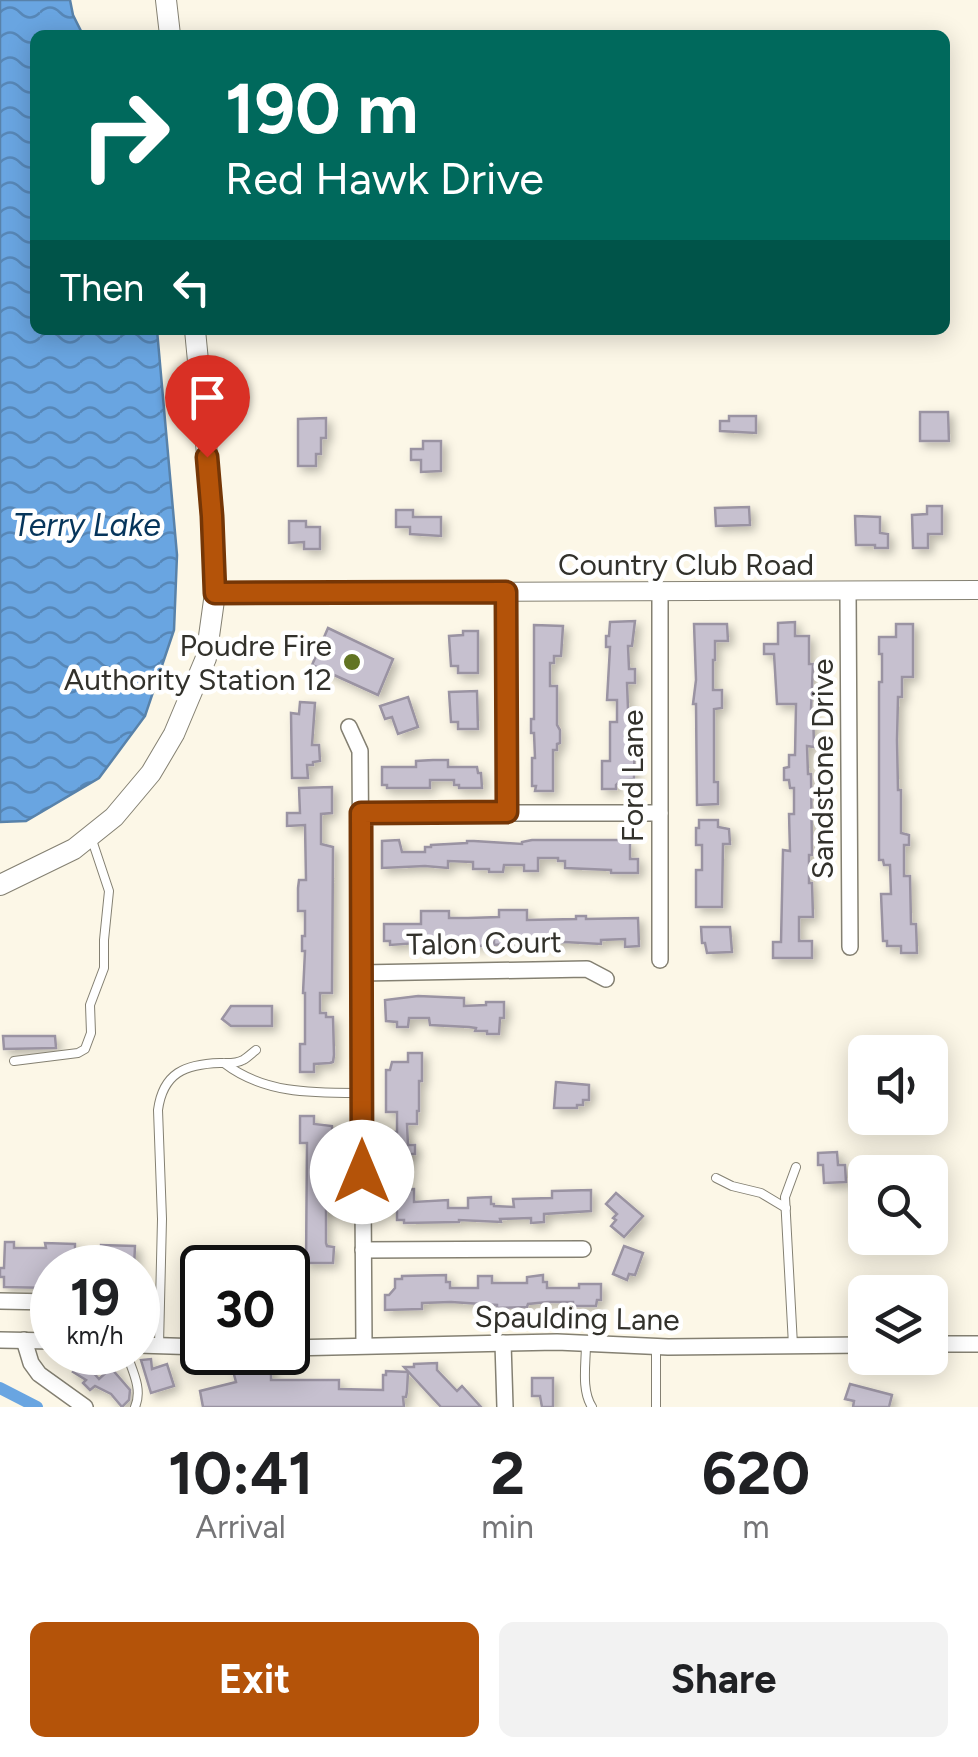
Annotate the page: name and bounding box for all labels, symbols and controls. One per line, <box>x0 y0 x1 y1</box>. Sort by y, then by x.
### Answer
text: 190 m <box>225 66 418 151</box>
icon: right <box>60 70 190 200</box>
text: Red Hawk Drive <box>225 151 544 205</box>
icon: left <box>164 260 219 315</box>
text: Then <box>60 265 144 311</box>
pin <box>165 355 250 458</box>
icon: arrive <box>180 370 235 425</box>
water label: Terry Lake <box>13 506 161 544</box>
street label: Country Club Road <box>558 546 814 583</box>
place label: Poudre Fire Authority Station 12 <box>64 627 332 698</box>
marker: Poudre Fire Authority Station 12 <box>341 651 363 673</box>
street label: Sandstone Drive <box>804 659 841 879</box>
street label: Ford Lane <box>614 710 651 842</box>
street label: Talon Court <box>406 923 562 963</box>
map controls <box>848 1035 948 1375</box>
button: sound <box>848 1035 948 1135</box>
position arrow <box>310 1120 414 1224</box>
button: search <box>848 1155 948 1255</box>
speed limit sign: 30 <box>180 1245 310 1375</box>
text: 19 <box>70 1267 120 1328</box>
button: layers <box>848 1275 948 1375</box>
street label: Spaulding Lane <box>474 1298 680 1338</box>
text: km/h <box>66 1320 124 1350</box>
text: 10:41 <box>168 1437 313 1509</box>
text: 2 <box>490 1437 525 1509</box>
text: 620 <box>702 1437 810 1509</box>
text: Arrival <box>195 1508 286 1546</box>
text: min <box>481 1508 534 1546</box>
text: m <box>742 1508 770 1546</box>
button: Exit <box>30 1622 479 1737</box>
button: Share <box>499 1622 948 1737</box>

